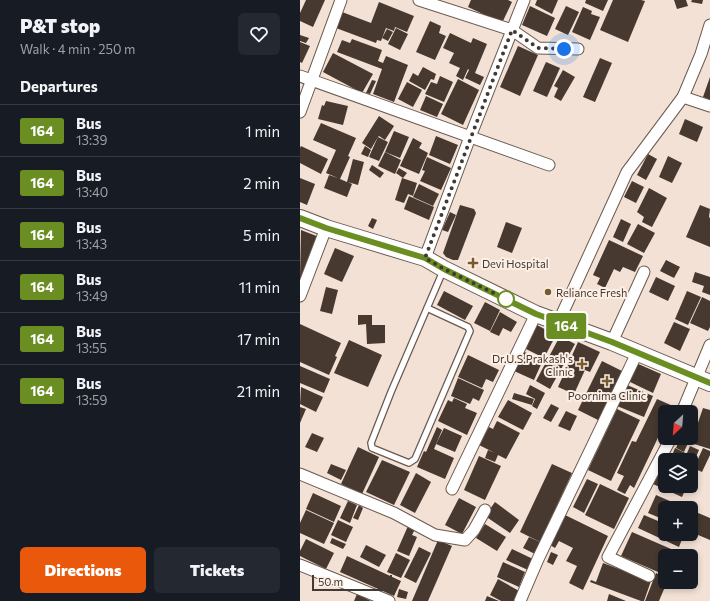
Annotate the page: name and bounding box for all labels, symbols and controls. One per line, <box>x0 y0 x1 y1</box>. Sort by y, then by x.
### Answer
button: heart <box>238 13 280 55</box>
text: P&T stop <box>20 14 100 37</box>
your location <box>554 39 574 59</box>
text: Walk · 4 min · 250 m <box>20 41 135 57</box>
text: Departures <box>20 77 98 95</box>
text: Bus <box>76 114 101 132</box>
text: 164 <box>30 122 54 139</box>
text: 1 min <box>245 122 280 140</box>
text: 13:39 <box>76 132 107 148</box>
text: Bus <box>76 166 101 184</box>
text: 164 <box>30 174 54 191</box>
text: 2 min <box>243 174 280 192</box>
text: 13:40 <box>76 184 108 200</box>
text: Bus <box>76 218 101 236</box>
text: 164 <box>30 226 54 243</box>
text: 5 min <box>243 226 280 244</box>
text: 13:43 <box>76 236 107 252</box>
marker: Devi Hospital <box>467 257 479 269</box>
place label: Devi Hospital <box>482 257 548 270</box>
text: Bus <box>76 270 101 288</box>
text: 164 <box>30 278 54 295</box>
text: 11 min <box>239 278 280 296</box>
place label: Reliance Fresh <box>556 286 627 299</box>
marker: Reliance Fresh <box>543 287 553 297</box>
text: 13:49 <box>76 288 108 304</box>
unlabelled marker <box>497 290 515 308</box>
line badge: 164 <box>543 313 589 339</box>
text: 164 <box>554 317 578 334</box>
text: Bus <box>76 322 101 340</box>
text: 164 <box>30 330 54 347</box>
text: 17 min <box>237 330 280 348</box>
text: 13:55 <box>76 340 107 356</box>
place label: Dr.U.S.Prakash's Clinic <box>492 352 573 378</box>
marker: Dr.U.S.Prakash's Clinic <box>576 358 588 370</box>
text: Bus <box>76 374 101 392</box>
marker: Poornima Clinic <box>601 375 613 387</box>
text: 164 <box>30 382 54 399</box>
text: 21 min <box>237 382 280 400</box>
place label: Poornima Clinic <box>568 389 646 402</box>
text: 13:59 <box>76 392 107 408</box>
north arrow <box>658 405 698 445</box>
map controls <box>658 405 698 589</box>
button: layers <box>658 453 698 493</box>
button: + <box>658 501 698 541</box>
button: Directions <box>20 547 146 593</box>
button: Tickets <box>154 547 280 593</box>
button: − <box>658 549 698 589</box>
scale bar <box>312 573 392 592</box>
text: 50 m <box>318 575 343 588</box>

